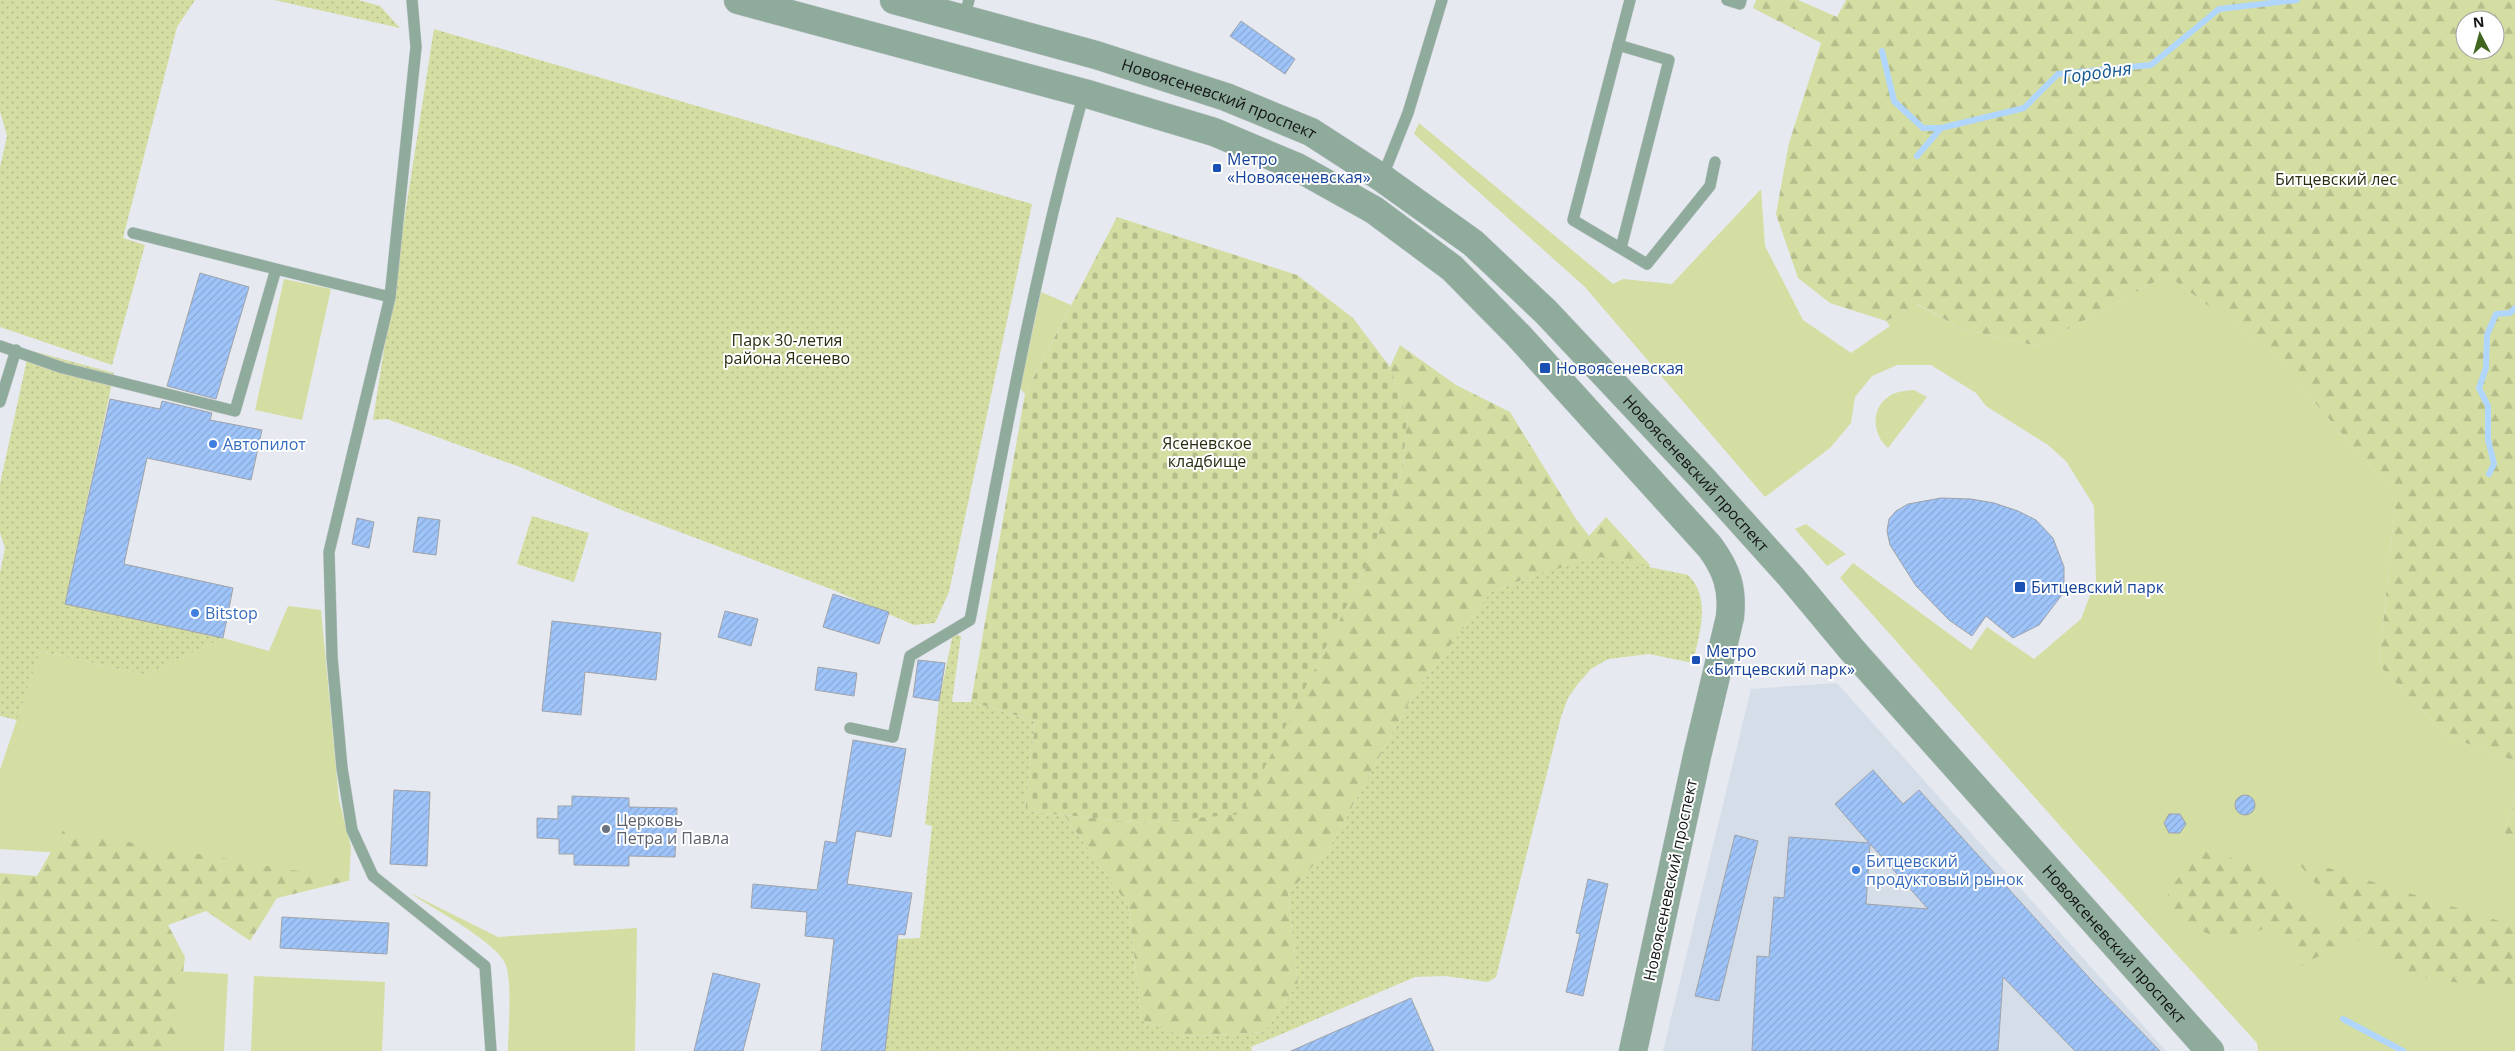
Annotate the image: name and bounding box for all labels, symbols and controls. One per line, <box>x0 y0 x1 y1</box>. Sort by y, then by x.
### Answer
north arrow <box>2455 10 2505 60</box>
text: N <box>2472 12 2485 32</box>
street label: Новоясеневский проспект <box>1119 53 1322 144</box>
water label: Городня <box>2061 55 2133 89</box>
place label: Метро «Новоясеневская» <box>1227 148 1371 188</box>
marker: Метро «Новоясеневская» <box>1211 162 1223 174</box>
park label: Битцевский лес <box>2275 168 2397 190</box>
park label: Парк 30-летия района Ясенево <box>724 329 850 369</box>
place label: Новоясеневская <box>1556 357 1684 379</box>
marker: Новоясеневская <box>1538 361 1552 375</box>
street label: Новоясеневский проспект <box>1618 390 1774 557</box>
park label: Ясеневское кладбище <box>1162 432 1252 472</box>
place label: Автопилот <box>223 433 306 455</box>
marker: Автопилот <box>207 438 219 450</box>
place label: Битцевский парк <box>2031 576 2165 598</box>
marker: Битцевский парк <box>2013 580 2027 594</box>
place label: Bitstop <box>205 602 258 624</box>
marker: Bitstop <box>189 607 201 619</box>
place label: Метро «Битцевский парк» <box>1706 640 1855 680</box>
marker: Метро «Битцевский парк» <box>1690 654 1702 666</box>
street label: Новоясеневский проспект <box>1638 776 1702 983</box>
place label: Церковь Петра и Павла <box>616 809 729 849</box>
marker: Церковь Петра и Павла <box>600 823 612 835</box>
place label: Битцевский продуктовый рынок <box>1866 850 2025 890</box>
street label: Новоясеневский проспект <box>2038 860 2192 1029</box>
marker: Битцевский продуктовый рынок <box>1850 864 1862 876</box>

